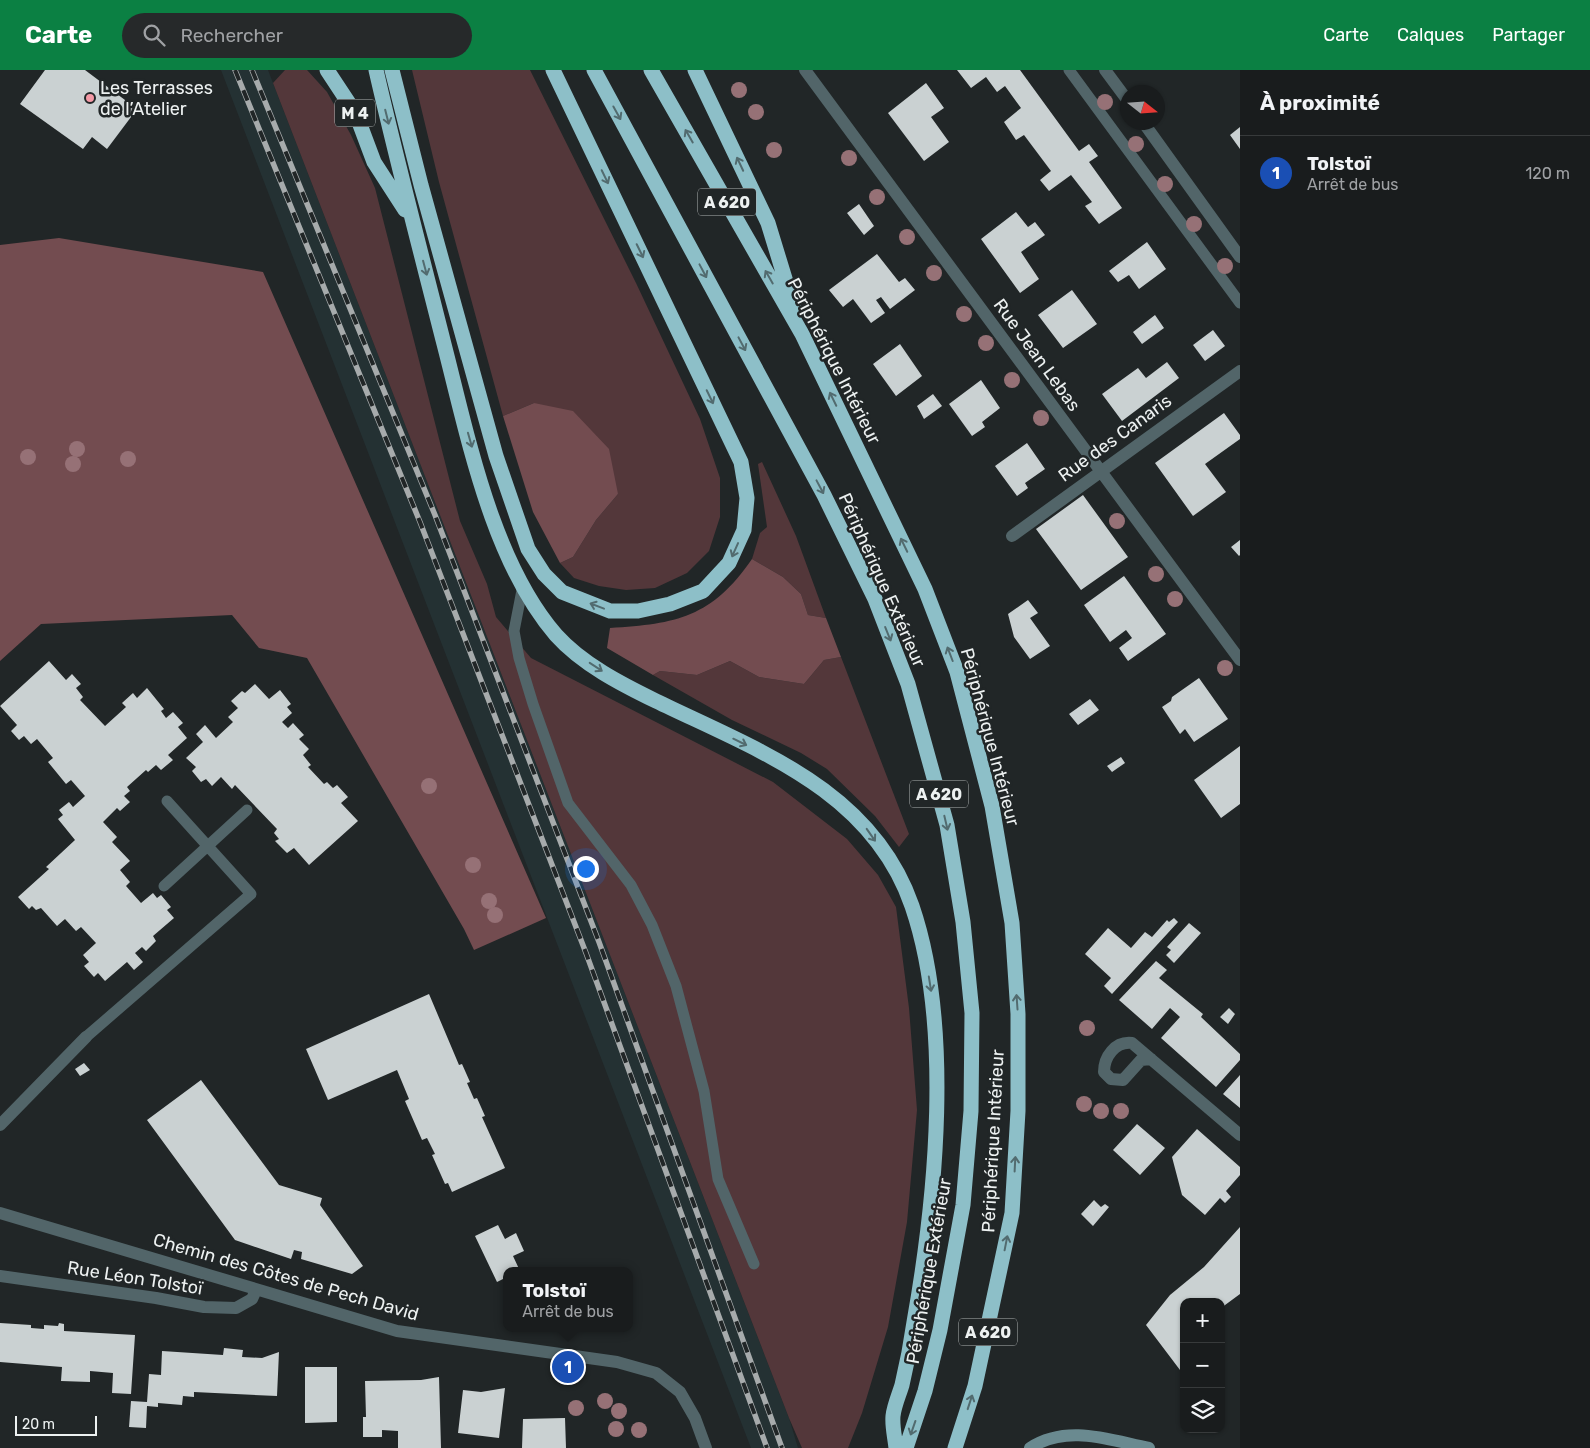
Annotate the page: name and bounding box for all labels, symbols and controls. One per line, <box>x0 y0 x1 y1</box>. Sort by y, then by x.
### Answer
search box <box>122 13 472 58</box>
text: Carte <box>25 21 92 49</box>
icon: search <box>140 21 168 49</box>
text: Rechercher <box>180 24 283 47</box>
text: Carte <box>1323 24 1369 46</box>
text: Calques <box>1397 24 1464 46</box>
text: Partager <box>1492 24 1565 46</box>
place label: Les Terrasses de l’Atelier <box>100 77 213 120</box>
north arrow <box>1120 85 1165 130</box>
text: À proximité <box>1260 90 1380 115</box>
marker: Les Terrasses de l’Atelier <box>84 92 96 104</box>
road number: M 4 <box>335 99 375 126</box>
one-way arrow <box>612 105 622 120</box>
one-way arrow <box>383 109 393 125</box>
one-way arrow <box>683 129 693 143</box>
text: Tolstoï <box>1307 152 1371 175</box>
one-way arrow <box>734 156 744 171</box>
text: 1 <box>1272 164 1280 183</box>
text: 120 m <box>1525 164 1570 183</box>
one-way arrow <box>601 169 610 184</box>
text: Arrêt de bus <box>1307 175 1399 194</box>
road number: A 620 <box>698 188 756 216</box>
one-way arrow <box>636 243 645 258</box>
one-way arrow <box>420 259 430 275</box>
one-way arrow <box>699 263 708 278</box>
one-way arrow <box>764 270 774 284</box>
street label: Périphérique Intérieur <box>783 274 886 448</box>
street label: Rue Jean Lebas <box>989 294 1085 416</box>
one-way arrow <box>737 337 747 352</box>
one-way arrow <box>706 389 715 404</box>
street label: Rue des Canaris <box>1054 390 1176 486</box>
one-way arrow <box>828 392 837 407</box>
one-way arrow <box>466 432 476 448</box>
one-way arrow <box>816 479 825 494</box>
street label: Périphérique Extérieur <box>834 489 930 671</box>
one-way arrow <box>899 538 908 553</box>
one-way arrow <box>729 542 739 557</box>
one-way arrow <box>590 601 605 610</box>
one-way arrow <box>884 626 894 641</box>
street label: Périphérique Intérieur <box>956 646 1024 829</box>
one-way arrow <box>945 647 954 663</box>
one-way arrow <box>589 662 603 673</box>
one-way arrow <box>733 737 748 747</box>
road number: A 620 <box>910 781 968 808</box>
one-way arrow <box>942 814 951 830</box>
one-way arrow <box>866 828 876 842</box>
your location <box>573 856 599 882</box>
one-way arrow <box>925 976 935 992</box>
one-way arrow <box>1013 994 1022 1010</box>
street label: Périphérique Intérieur <box>977 1049 1009 1233</box>
one-way arrow <box>1010 1156 1019 1172</box>
street label: Périphérique Extérieur <box>902 1176 956 1366</box>
street label: Chemin des Côtes de Pech David <box>151 1228 421 1326</box>
one-way arrow <box>1002 1236 1011 1252</box>
street label: Rue Léon Tolstoï <box>66 1256 205 1300</box>
popup <box>503 1267 633 1332</box>
text: Tolstoï <box>522 1279 586 1302</box>
map controls <box>1180 1298 1225 1433</box>
button: + <box>1180 1298 1225 1343</box>
text: Arrêt de bus <box>522 1302 614 1321</box>
road number: A 620 <box>959 1318 1017 1346</box>
button: − <box>1180 1343 1225 1388</box>
pin: 1 <box>552 1348 584 1386</box>
button: layers <box>1180 1388 1225 1433</box>
one-way arrow <box>966 1394 976 1410</box>
scale bar <box>15 1413 98 1436</box>
text: 20 m <box>22 1416 55 1433</box>
one-way arrow <box>908 1419 917 1435</box>

